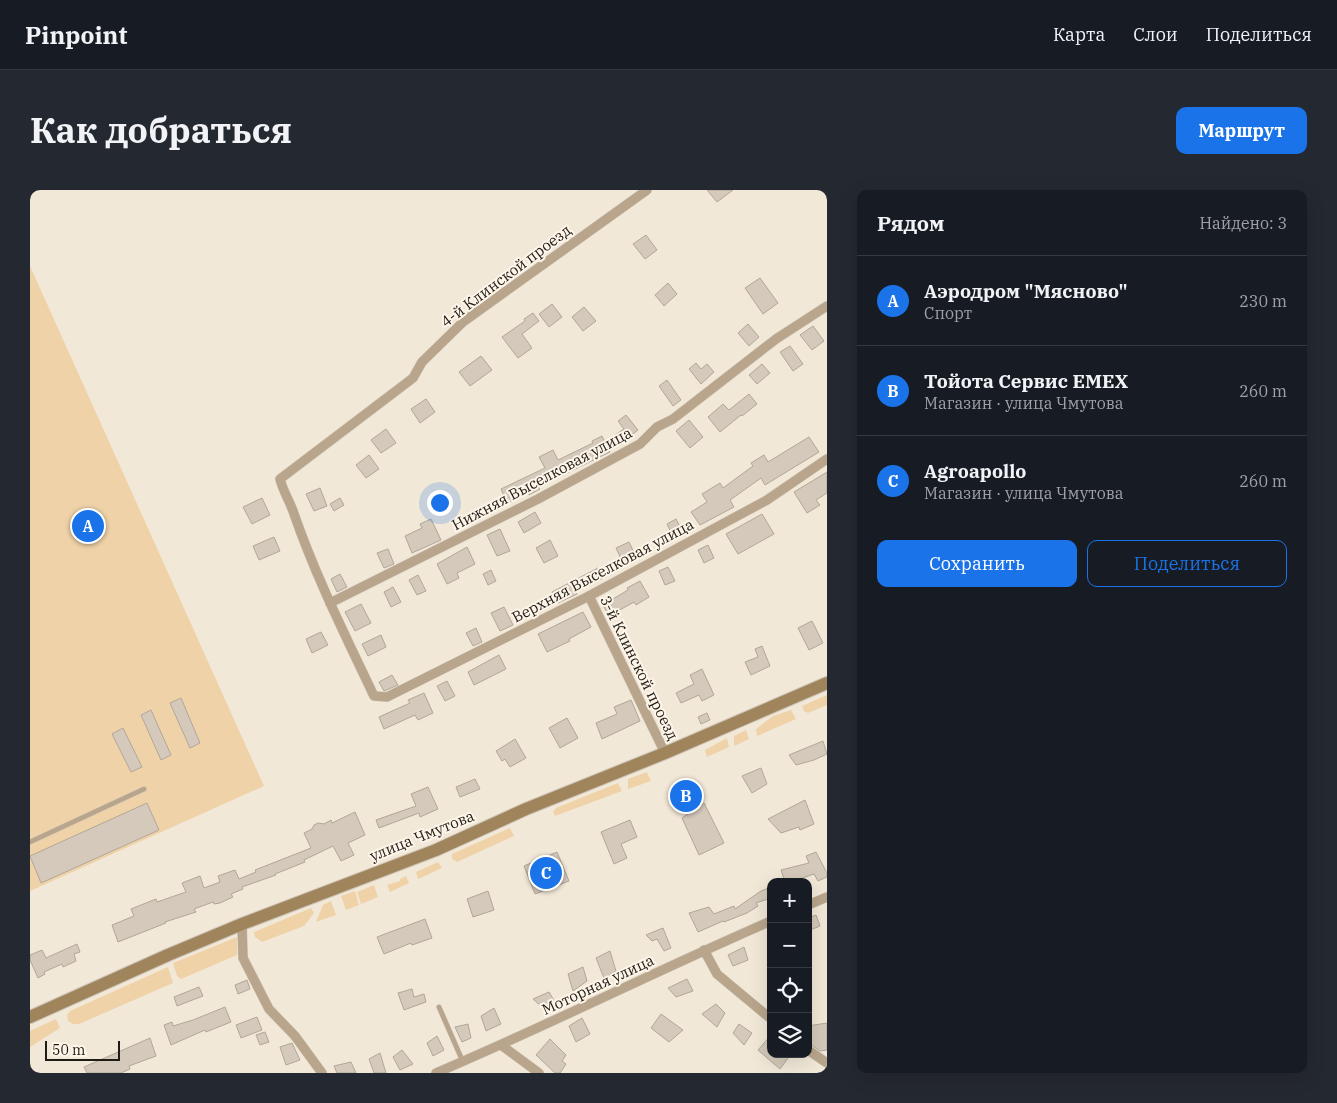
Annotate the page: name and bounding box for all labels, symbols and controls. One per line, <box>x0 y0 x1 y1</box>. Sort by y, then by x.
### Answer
text: Pinpoint <box>25 19 127 51</box>
text: Карта <box>1053 23 1105 46</box>
text: Слои <box>1133 23 1178 46</box>
text: Поделиться <box>1206 23 1312 46</box>
text: Как добраться <box>30 107 292 153</box>
button: Маршрут <box>1176 107 1307 154</box>
text: Рядом <box>877 209 945 237</box>
text: Найдено: 3 <box>1199 213 1287 233</box>
street label: 4-й Клинской проезд <box>437 220 575 331</box>
text: Аэродром "Мясново" <box>924 279 1128 303</box>
text: A <box>887 291 899 311</box>
text: 230 m <box>1239 291 1287 311</box>
text: Спорт <box>924 303 972 323</box>
text: Тойота Сервис EMEX <box>924 369 1128 393</box>
text: B <box>887 381 899 401</box>
text: 260 m <box>1239 381 1287 401</box>
text: Магазин · улица Чмутова <box>924 393 1123 413</box>
street label: Нижняя Выселковая улица <box>448 423 635 534</box>
text: Agroapollo <box>924 459 1026 483</box>
text: C <box>888 471 898 491</box>
text: 260 m <box>1239 471 1287 491</box>
text: Магазин · улица Чмутова <box>924 483 1123 503</box>
your location <box>427 490 453 516</box>
pin: A <box>72 507 104 545</box>
street label: Верхняя Выселковая улица <box>509 514 697 627</box>
button: Сохранить <box>877 540 1077 587</box>
button: Поделиться <box>1087 540 1287 587</box>
street label: 3-й Клинской проезд <box>596 592 683 743</box>
pin: B <box>670 777 702 815</box>
street label: улица Чмутова <box>367 806 477 865</box>
pin: C <box>530 854 562 892</box>
map controls <box>767 878 812 1058</box>
button: + <box>767 878 812 923</box>
button: − <box>767 923 812 968</box>
street label: Моторная улица <box>539 950 657 1019</box>
button: locate <box>767 968 812 1013</box>
button: layers <box>767 1013 812 1058</box>
scale bar <box>45 1038 120 1061</box>
text: 50 m <box>52 1041 85 1059</box>

